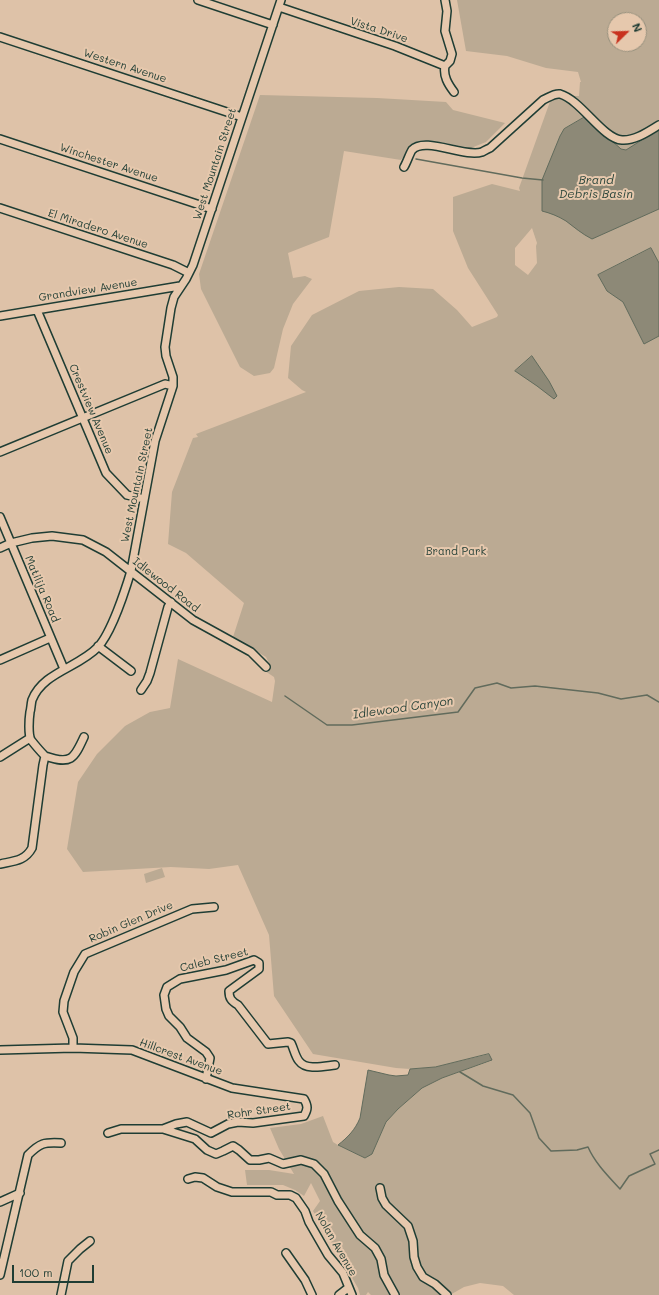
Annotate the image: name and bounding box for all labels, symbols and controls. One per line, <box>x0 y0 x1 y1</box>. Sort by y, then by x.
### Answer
north arrow <box>607 12 647 52</box>
street label: Vista Drive <box>348 14 410 46</box>
text: N <box>629 21 646 34</box>
street label: Western Avenue <box>82 46 168 86</box>
street label: West Mountain Street <box>191 106 239 222</box>
street label: Winchester Avenue <box>58 141 160 185</box>
water label: Brand Debris Basin <box>559 173 633 201</box>
street label: El Miradero Avenue <box>46 207 150 251</box>
street label: Grandview Avenue <box>38 276 138 304</box>
street label: Crestview Avenue <box>66 362 116 456</box>
street label: West Mountain Street <box>118 426 156 544</box>
park label: Brand Park <box>426 545 486 559</box>
street label: Matilija Road <box>22 554 62 624</box>
street label: Idlewood Road <box>130 555 202 615</box>
water label: Idlewood Canyon <box>352 694 454 722</box>
street label: Robin Glen Drive <box>87 898 175 946</box>
street label: Caleb Street <box>179 945 249 975</box>
street label: Hillcrest Avenue <box>138 1036 224 1078</box>
street label: Rohr Street <box>226 1100 292 1122</box>
street label: Nolan Avenue <box>312 1210 360 1278</box>
scale bar <box>14 1257 96 1283</box>
text: 100 m <box>19 1264 53 1280</box>

